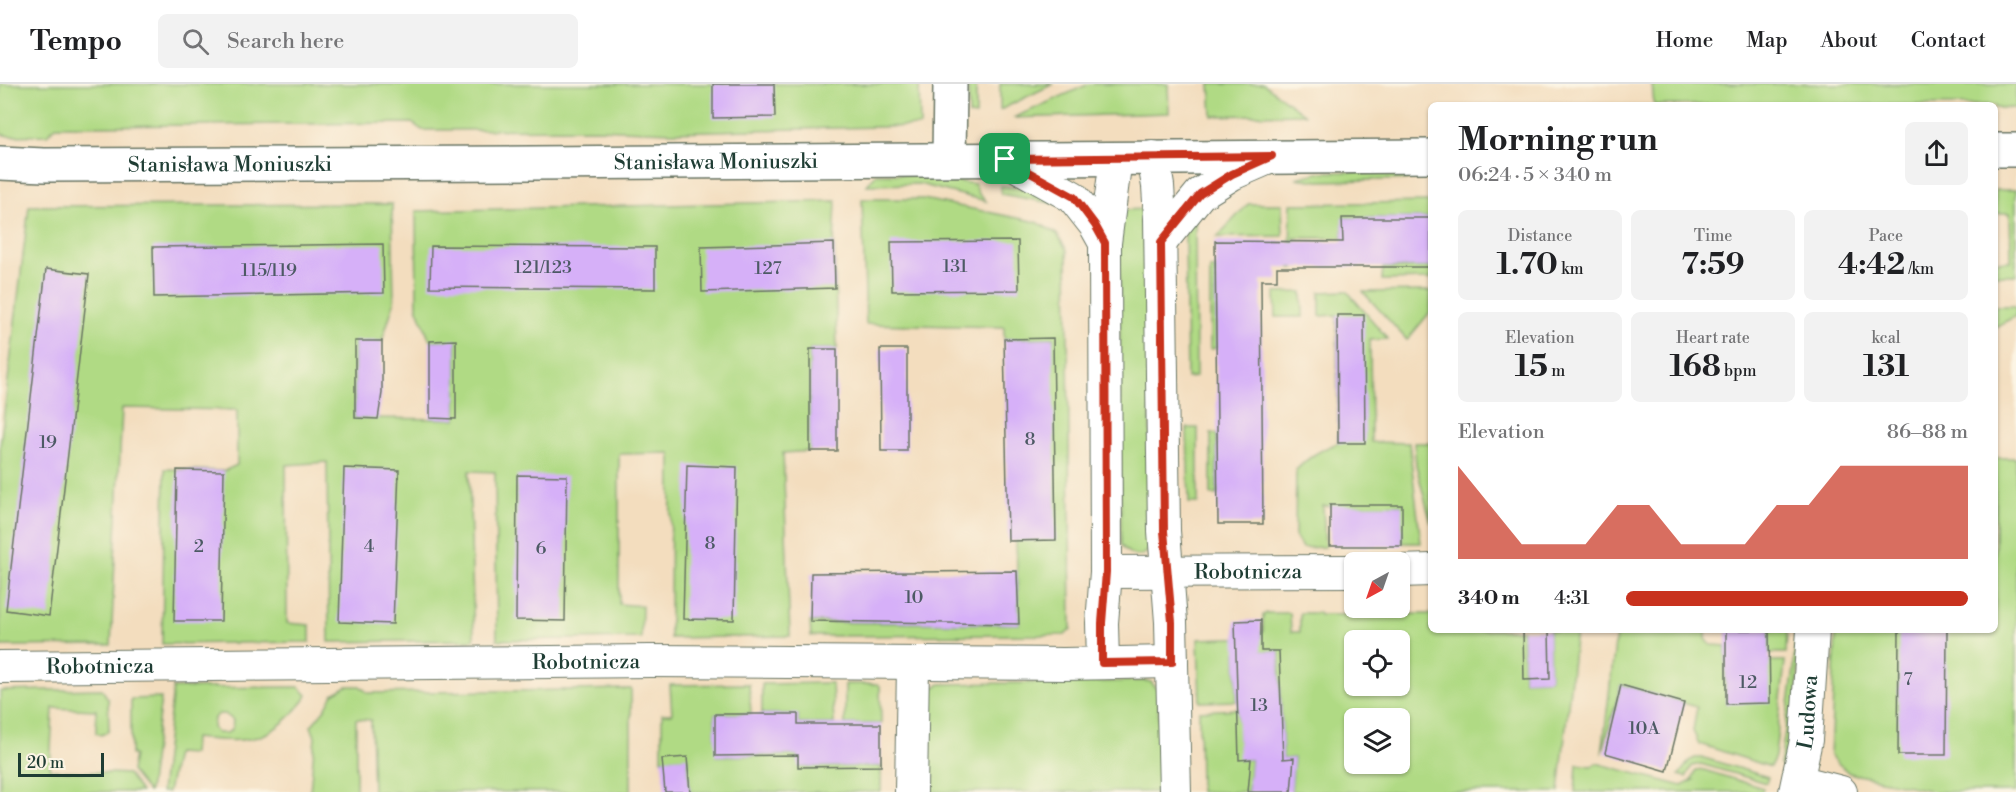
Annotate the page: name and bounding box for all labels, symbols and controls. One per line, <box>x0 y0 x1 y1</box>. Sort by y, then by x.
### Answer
search box <box>158 14 578 68</box>
text: Tempo <box>30 24 122 59</box>
icon: search <box>179 25 212 58</box>
text: Search here <box>227 28 344 55</box>
text: Home <box>1656 28 1713 54</box>
text: Map <box>1746 28 1788 54</box>
text: About <box>1821 28 1878 54</box>
text: Contact <box>1911 28 1986 54</box>
text: Morning run <box>1458 120 1658 161</box>
button: share <box>1905 122 1968 185</box>
pin <box>979 133 1030 184</box>
icon: arrive <box>988 142 1021 175</box>
street label: Stanisława Moniuszki <box>614 149 818 176</box>
street label: Stanisława Moniuszki <box>128 152 332 179</box>
text: 06:24 · 5 × 340 m <box>1458 163 1612 188</box>
text: Distance <box>1508 226 1572 246</box>
text: Time <box>1694 226 1732 246</box>
text: Pace <box>1869 226 1903 246</box>
text: 1.70 <box>1496 246 1558 284</box>
text: 7:59 <box>1681 246 1745 284</box>
text: 4:42 <box>1838 246 1905 284</box>
house number: 131 <box>942 255 968 278</box>
house number: 121/123 <box>514 256 572 279</box>
house number: 127 <box>754 257 782 280</box>
house number: 115/119 <box>241 259 297 282</box>
text: km <box>1558 259 1584 279</box>
text: /km <box>1905 259 1934 279</box>
text: Elevation <box>1505 328 1575 348</box>
text: Heart rate <box>1676 328 1750 348</box>
text: kcal <box>1871 328 1901 348</box>
text: 15 <box>1515 348 1548 386</box>
text: 168 <box>1669 348 1721 386</box>
text: 131 <box>1863 348 1909 386</box>
text: m <box>1548 361 1565 381</box>
text: bpm <box>1721 361 1757 381</box>
text: Elevation <box>1458 420 1545 445</box>
text: 86–88 m <box>1887 420 1968 445</box>
house number: 8 <box>1024 428 1036 451</box>
house number: 19 <box>39 431 57 454</box>
house number: 8 <box>704 532 716 555</box>
house number: 2 <box>194 535 204 558</box>
house number: 4 <box>364 535 375 558</box>
house number: 6 <box>536 537 547 560</box>
north arrow <box>1344 552 1410 618</box>
map controls <box>1344 552 1410 774</box>
street label: Robotnicza <box>1194 559 1302 586</box>
house number: 10 <box>904 586 924 609</box>
text: 340 m <box>1458 586 1520 611</box>
text: 4:31 <box>1554 586 1590 611</box>
button: locate <box>1344 630 1410 696</box>
street label: Robotnicza <box>532 649 640 676</box>
street label: Robotnicza <box>46 654 154 681</box>
house number: 7 <box>1903 668 1913 691</box>
house number: 12 <box>1739 671 1757 694</box>
street label: Ludowa <box>1792 674 1824 752</box>
house number: 13 <box>1250 694 1268 717</box>
button: layers <box>1344 708 1410 774</box>
house number: 10A <box>1628 717 1660 740</box>
scale bar <box>18 750 104 778</box>
text: 20 m <box>27 753 64 773</box>

